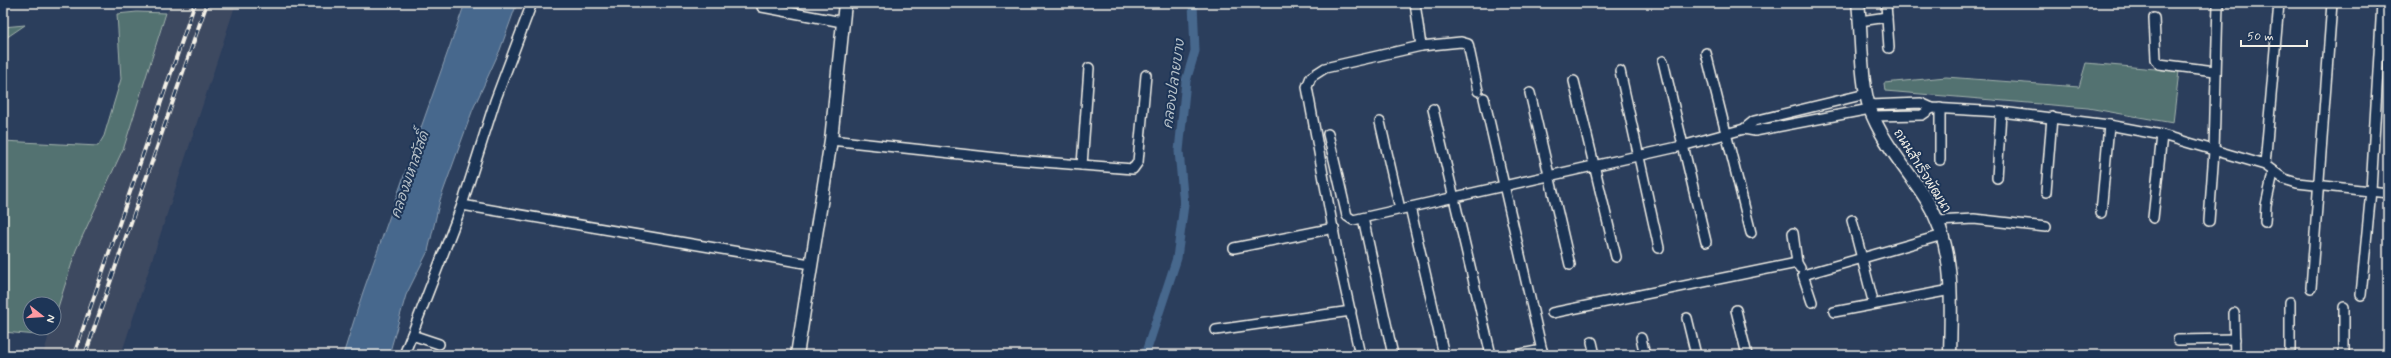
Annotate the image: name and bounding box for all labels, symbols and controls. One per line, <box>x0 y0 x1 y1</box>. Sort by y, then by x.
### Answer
scale bar <box>2241 22 2307 48</box>
text: 50 m <box>2247 29 2274 45</box>
water label: คลองปลายบาง <box>1159 36 1189 130</box>
water label: คลองมหาสวัสดิ์ <box>383 124 434 221</box>
street label: ถนนสำเร็จพัฒนา <box>1889 125 1956 216</box>
north arrow <box>22 296 62 336</box>
text: N <box>43 313 58 324</box>

